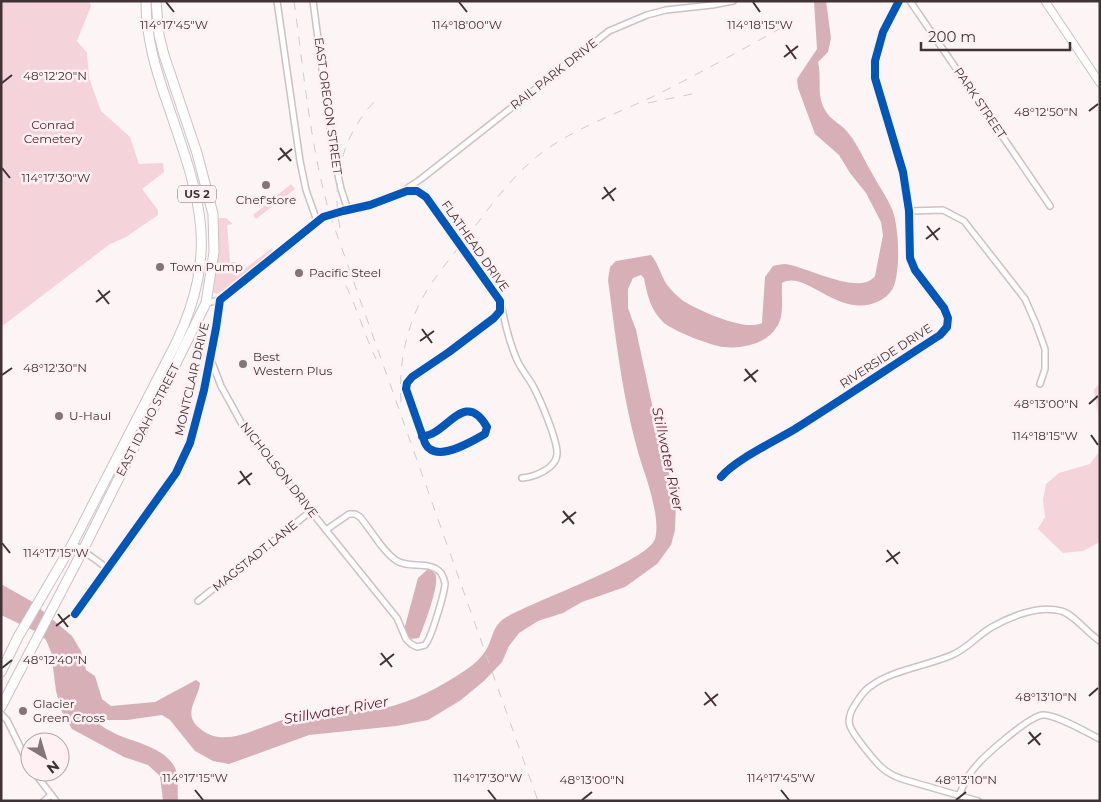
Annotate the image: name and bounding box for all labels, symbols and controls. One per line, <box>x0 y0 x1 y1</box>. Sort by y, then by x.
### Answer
text: 114°17'45"W <box>140 17 208 32</box>
text: 114°18'00"W <box>432 17 502 32</box>
text: 114°18'15"W <box>727 17 793 32</box>
scale bar <box>921 20 1070 52</box>
text: 200 m <box>928 27 976 46</box>
street label: RAIL PARK DRIVE <box>507 35 600 112</box>
street label: EAST OREGON STREET <box>311 36 346 176</box>
street label: PARK STREET <box>951 64 1010 141</box>
text: 48°12'20"N <box>23 68 87 83</box>
text: 48°12'50"N <box>1014 104 1078 119</box>
park label: Conrad Cemetery <box>24 117 83 146</box>
text: 114°17'30"W <box>22 170 90 185</box>
marker: Chef'store <box>260 179 272 191</box>
road number: US 2 <box>178 185 216 202</box>
place label: Chef'store <box>236 192 296 207</box>
street label: FLATHEAD DRIVE <box>438 197 512 294</box>
place label: Town Pump <box>170 259 243 274</box>
marker: Town Pump <box>154 261 166 273</box>
place label: Pacific Steel <box>309 265 381 280</box>
marker: Pacific Steel <box>293 267 305 279</box>
street label: RIVERSIDE DRIVE <box>837 320 935 391</box>
street label: MONTCLAIR DRIVE <box>171 321 212 437</box>
place label: Best Western Plus <box>253 349 333 378</box>
marker: Best Western Plus <box>237 358 249 370</box>
text: 48°12'30"N <box>23 360 87 375</box>
street label: EAST IDAHO STREET <box>113 361 183 479</box>
text: 48°13'00"N <box>1014 396 1078 411</box>
water label: Stillwater River <box>648 405 688 513</box>
place label: U-Haul <box>69 408 111 423</box>
marker: U-Haul <box>53 410 65 422</box>
street label: NICHOLSON DRIVE <box>237 419 321 521</box>
text: 114°18'15"W <box>1012 428 1078 443</box>
street label: MAGSTADT LANE <box>209 517 300 594</box>
text: 114°17'15"W <box>23 545 89 560</box>
text: 48°12'40"N <box>23 652 87 667</box>
text: 48°13'10"N <box>1015 689 1077 704</box>
water label: Stillwater River <box>282 692 390 728</box>
place label: Glacier Green Cross <box>33 696 105 725</box>
marker: Glacier Green Cross <box>17 705 29 717</box>
north arrow <box>20 732 70 782</box>
text: N <box>43 757 63 778</box>
text: 114°17'15"W <box>162 770 228 785</box>
text: 114°17'30"W <box>454 770 522 785</box>
text: 114°17'45"W <box>747 770 815 785</box>
text: 48°13'00"N <box>560 772 624 787</box>
text: 48°13'10"N <box>935 772 997 787</box>

